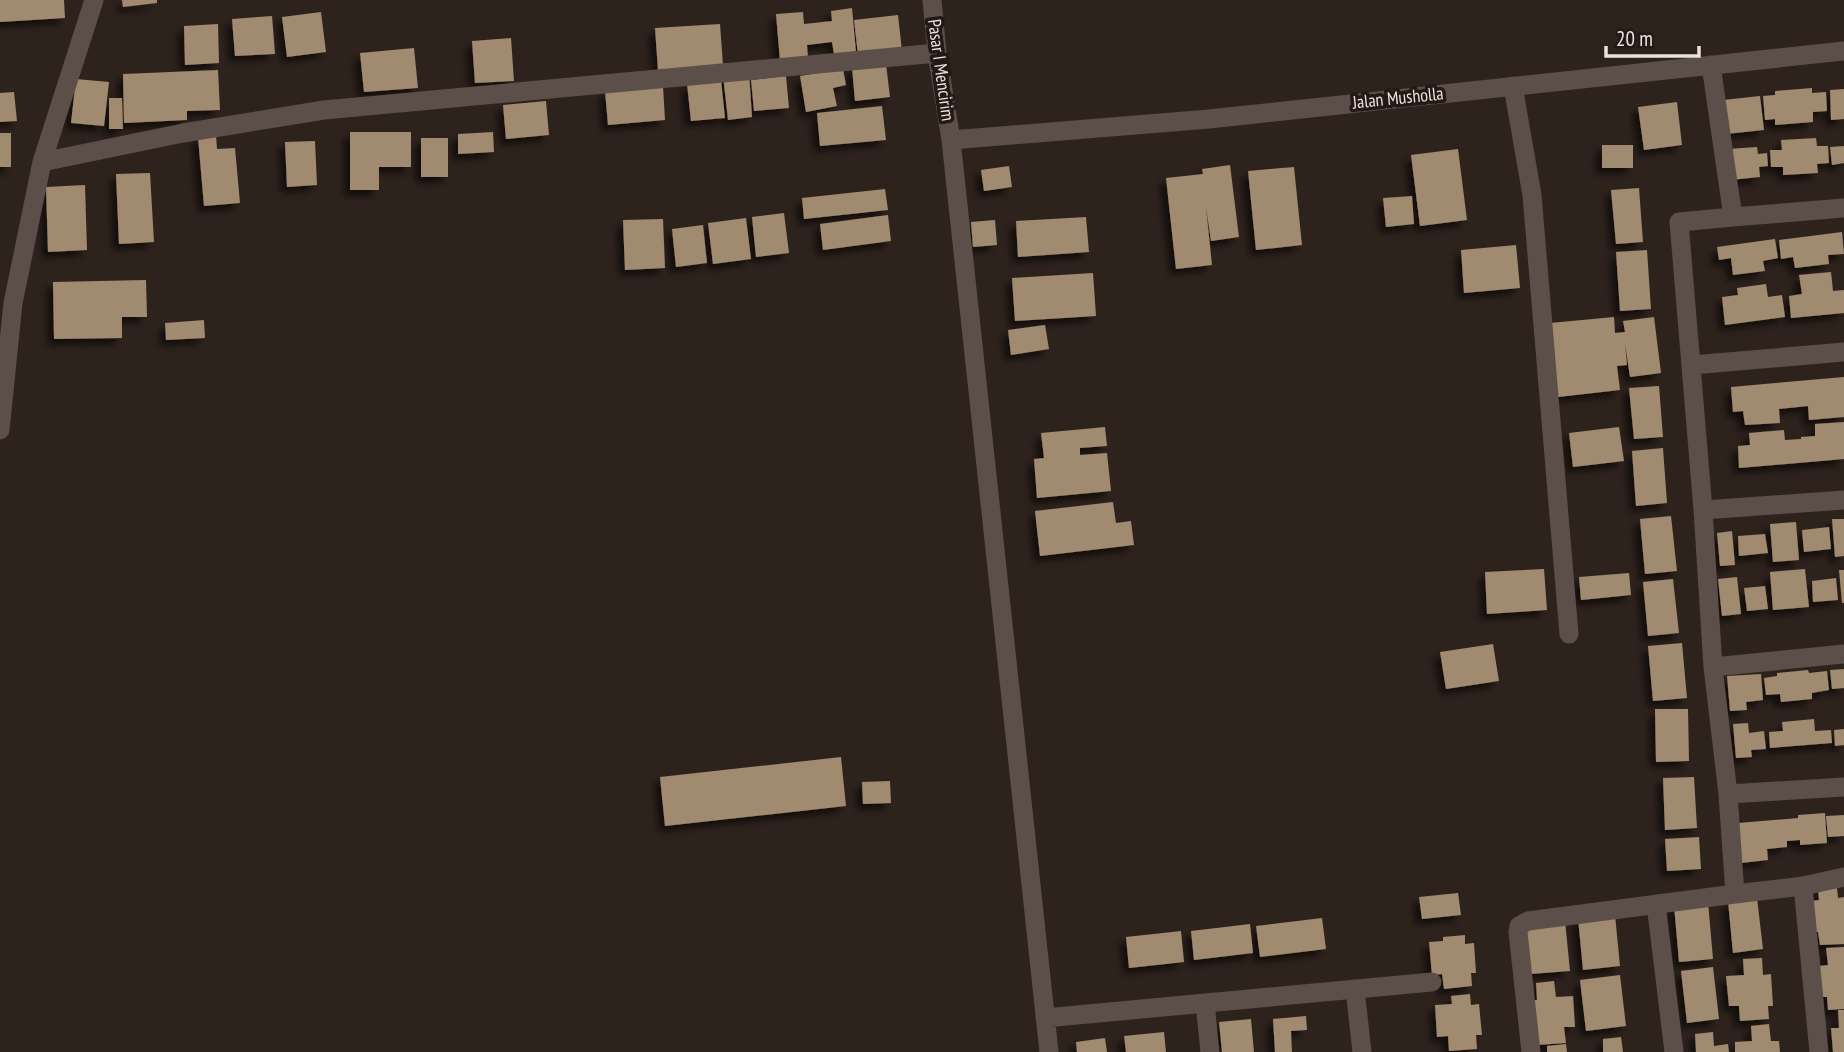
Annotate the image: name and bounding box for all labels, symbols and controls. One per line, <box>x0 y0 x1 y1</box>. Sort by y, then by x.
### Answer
scale bar <box>1606 14 1699 58</box>
street label: Pasar I Mencirim <box>923 18 960 122</box>
text: 20 m <box>1616 25 1653 52</box>
street label: Jalan Musholla <box>1350 81 1445 114</box>

